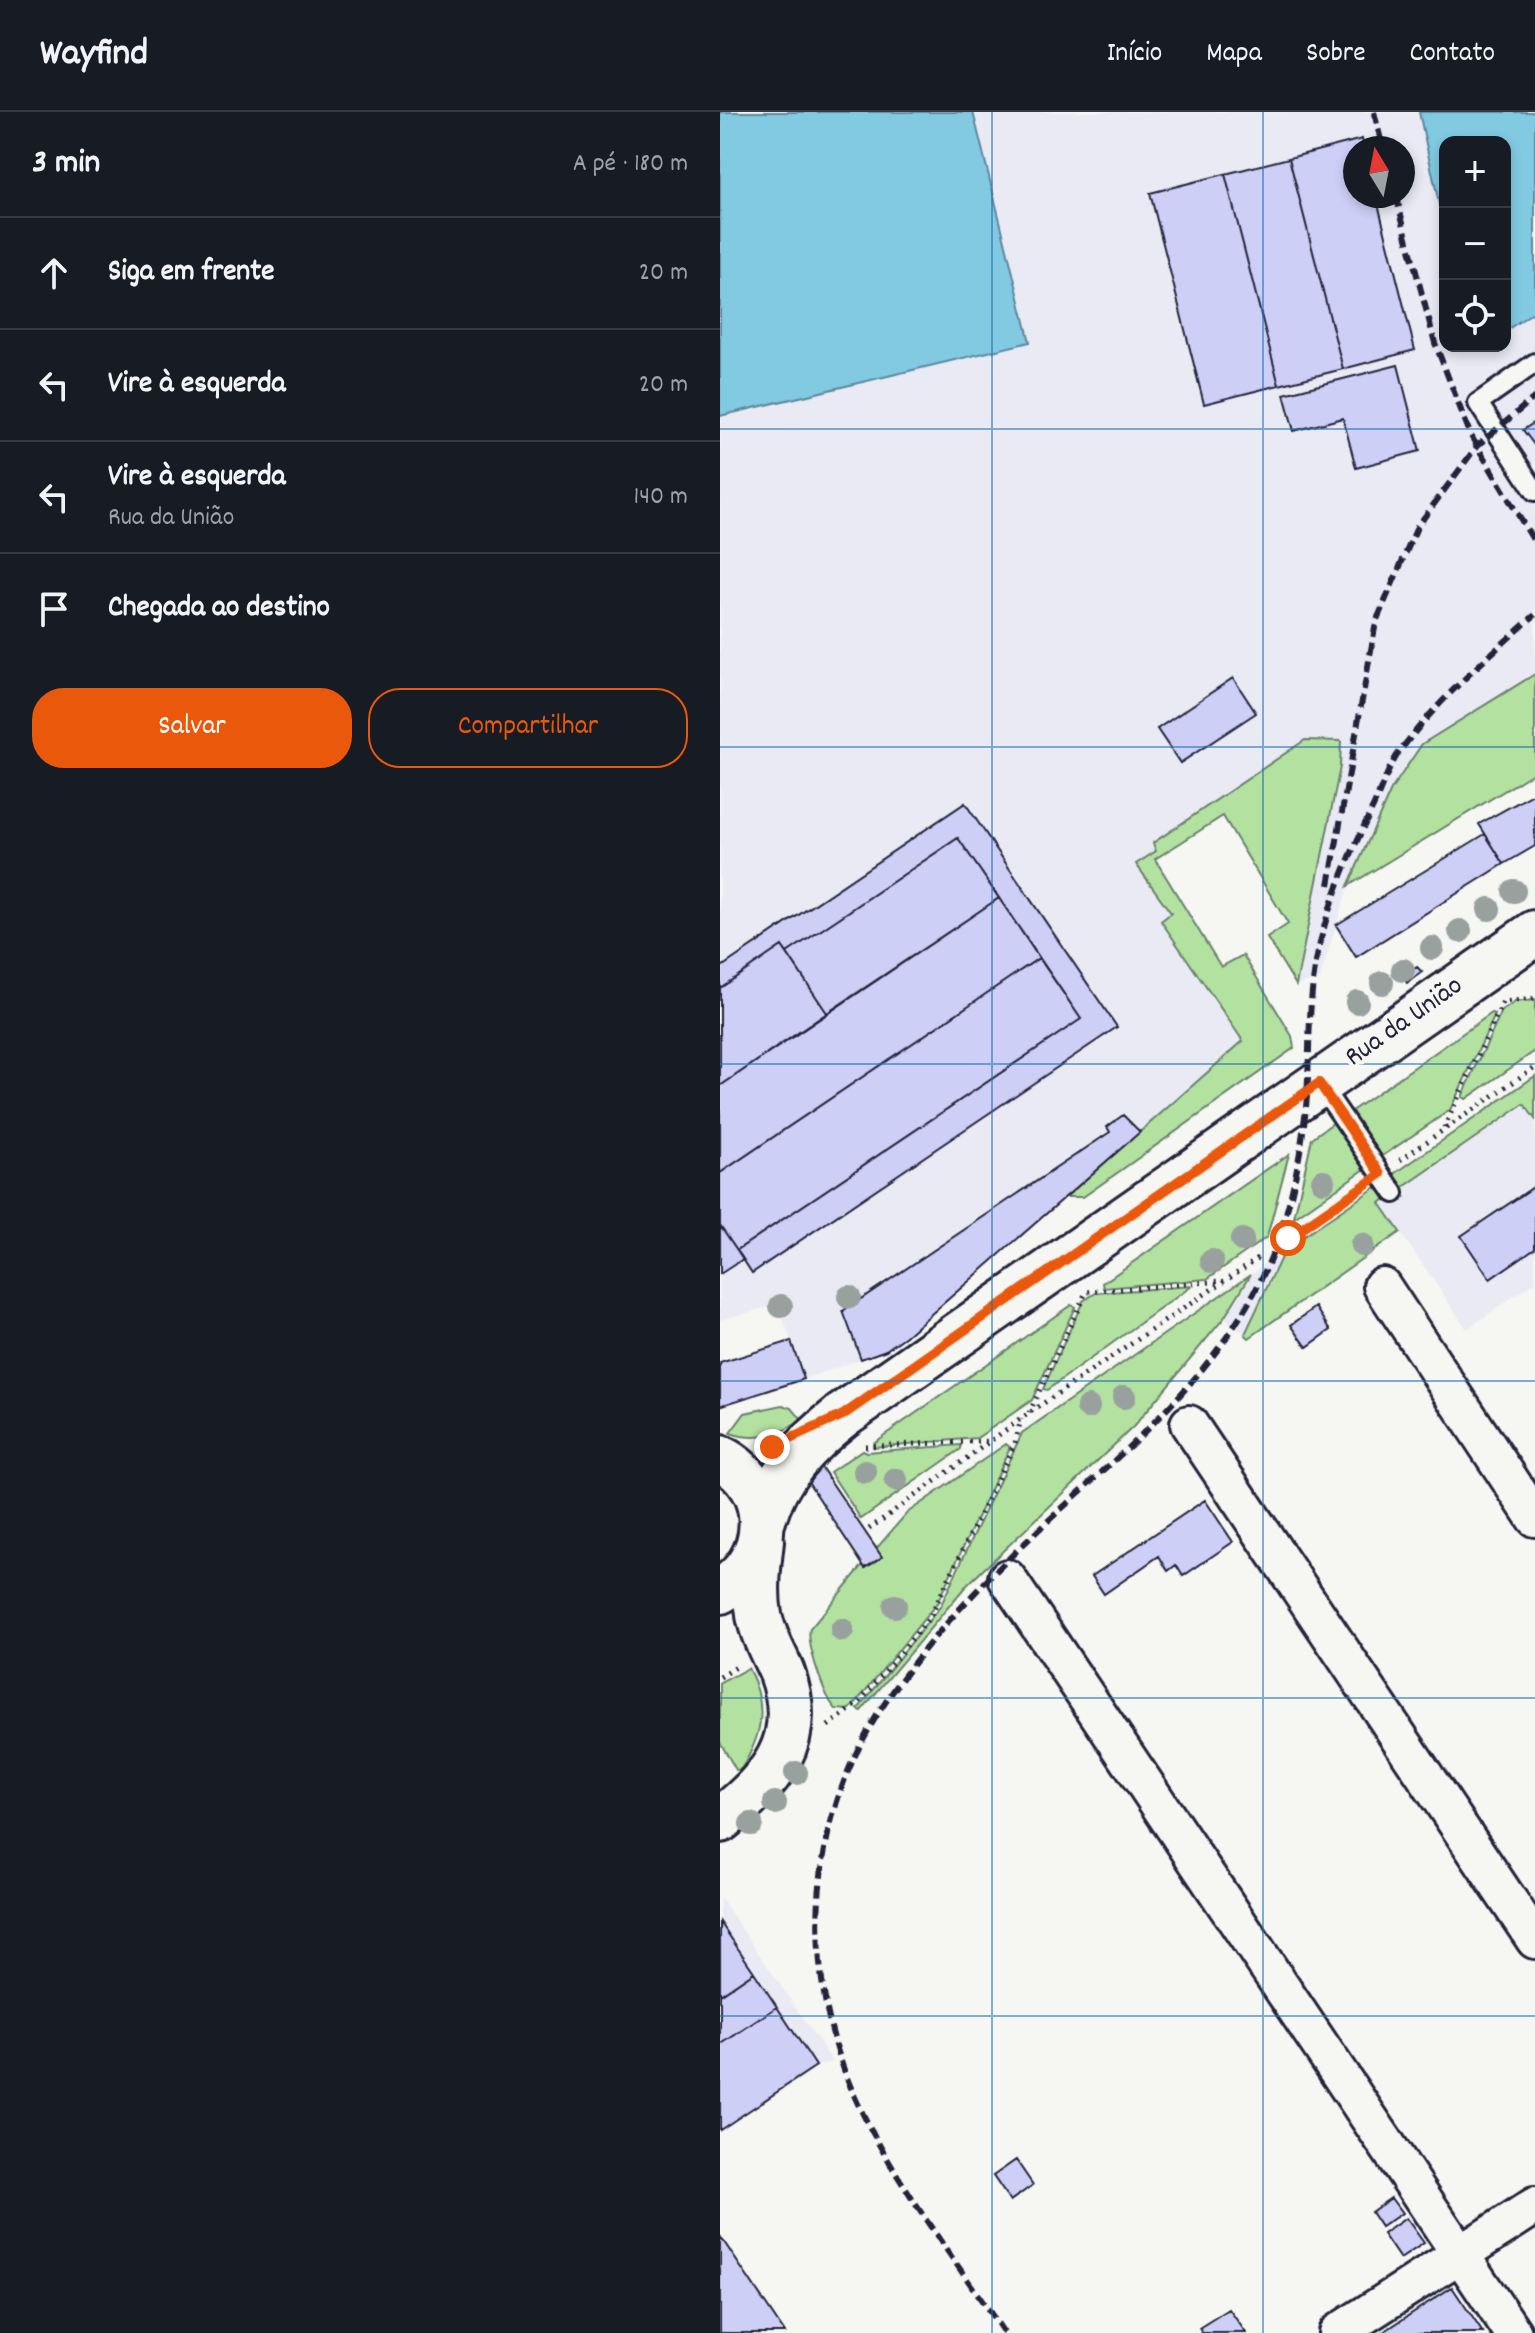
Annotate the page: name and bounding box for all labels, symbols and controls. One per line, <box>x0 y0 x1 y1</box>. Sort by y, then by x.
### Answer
text: Wayfind <box>40 28 148 83</box>
text: Início <box>1107 35 1162 75</box>
text: Mapa <box>1206 35 1262 75</box>
text: Sobre <box>1306 35 1366 75</box>
text: Contato <box>1410 35 1495 75</box>
north arrow <box>1343 136 1415 208</box>
map controls <box>1439 136 1511 352</box>
button: + <box>1439 136 1511 208</box>
text: 3 min <box>32 140 100 189</box>
text: A pé · 180 m <box>573 146 688 183</box>
button: − <box>1439 208 1511 280</box>
icon: ahead <box>32 251 76 295</box>
text: Siga em frente <box>108 252 275 295</box>
text: 20 m <box>639 255 688 292</box>
button: locate <box>1439 280 1511 352</box>
icon: left <box>32 363 76 407</box>
text: Vire à esquerda <box>108 364 286 407</box>
text: 20 m <box>639 367 688 404</box>
text: Vire à esquerda <box>108 457 286 500</box>
icon: left <box>32 475 76 519</box>
text: 140 m <box>634 479 688 516</box>
text: Rua da União <box>108 500 234 537</box>
icon: arrive <box>32 587 76 631</box>
text: Chegada ao destino <box>108 588 330 631</box>
button: Salvar <box>32 688 352 768</box>
button: Compartilhar <box>368 688 688 768</box>
street label: Rua da União <box>1338 968 1472 1078</box>
route start <box>1270 1220 1306 1256</box>
route end <box>754 1429 790 1465</box>

